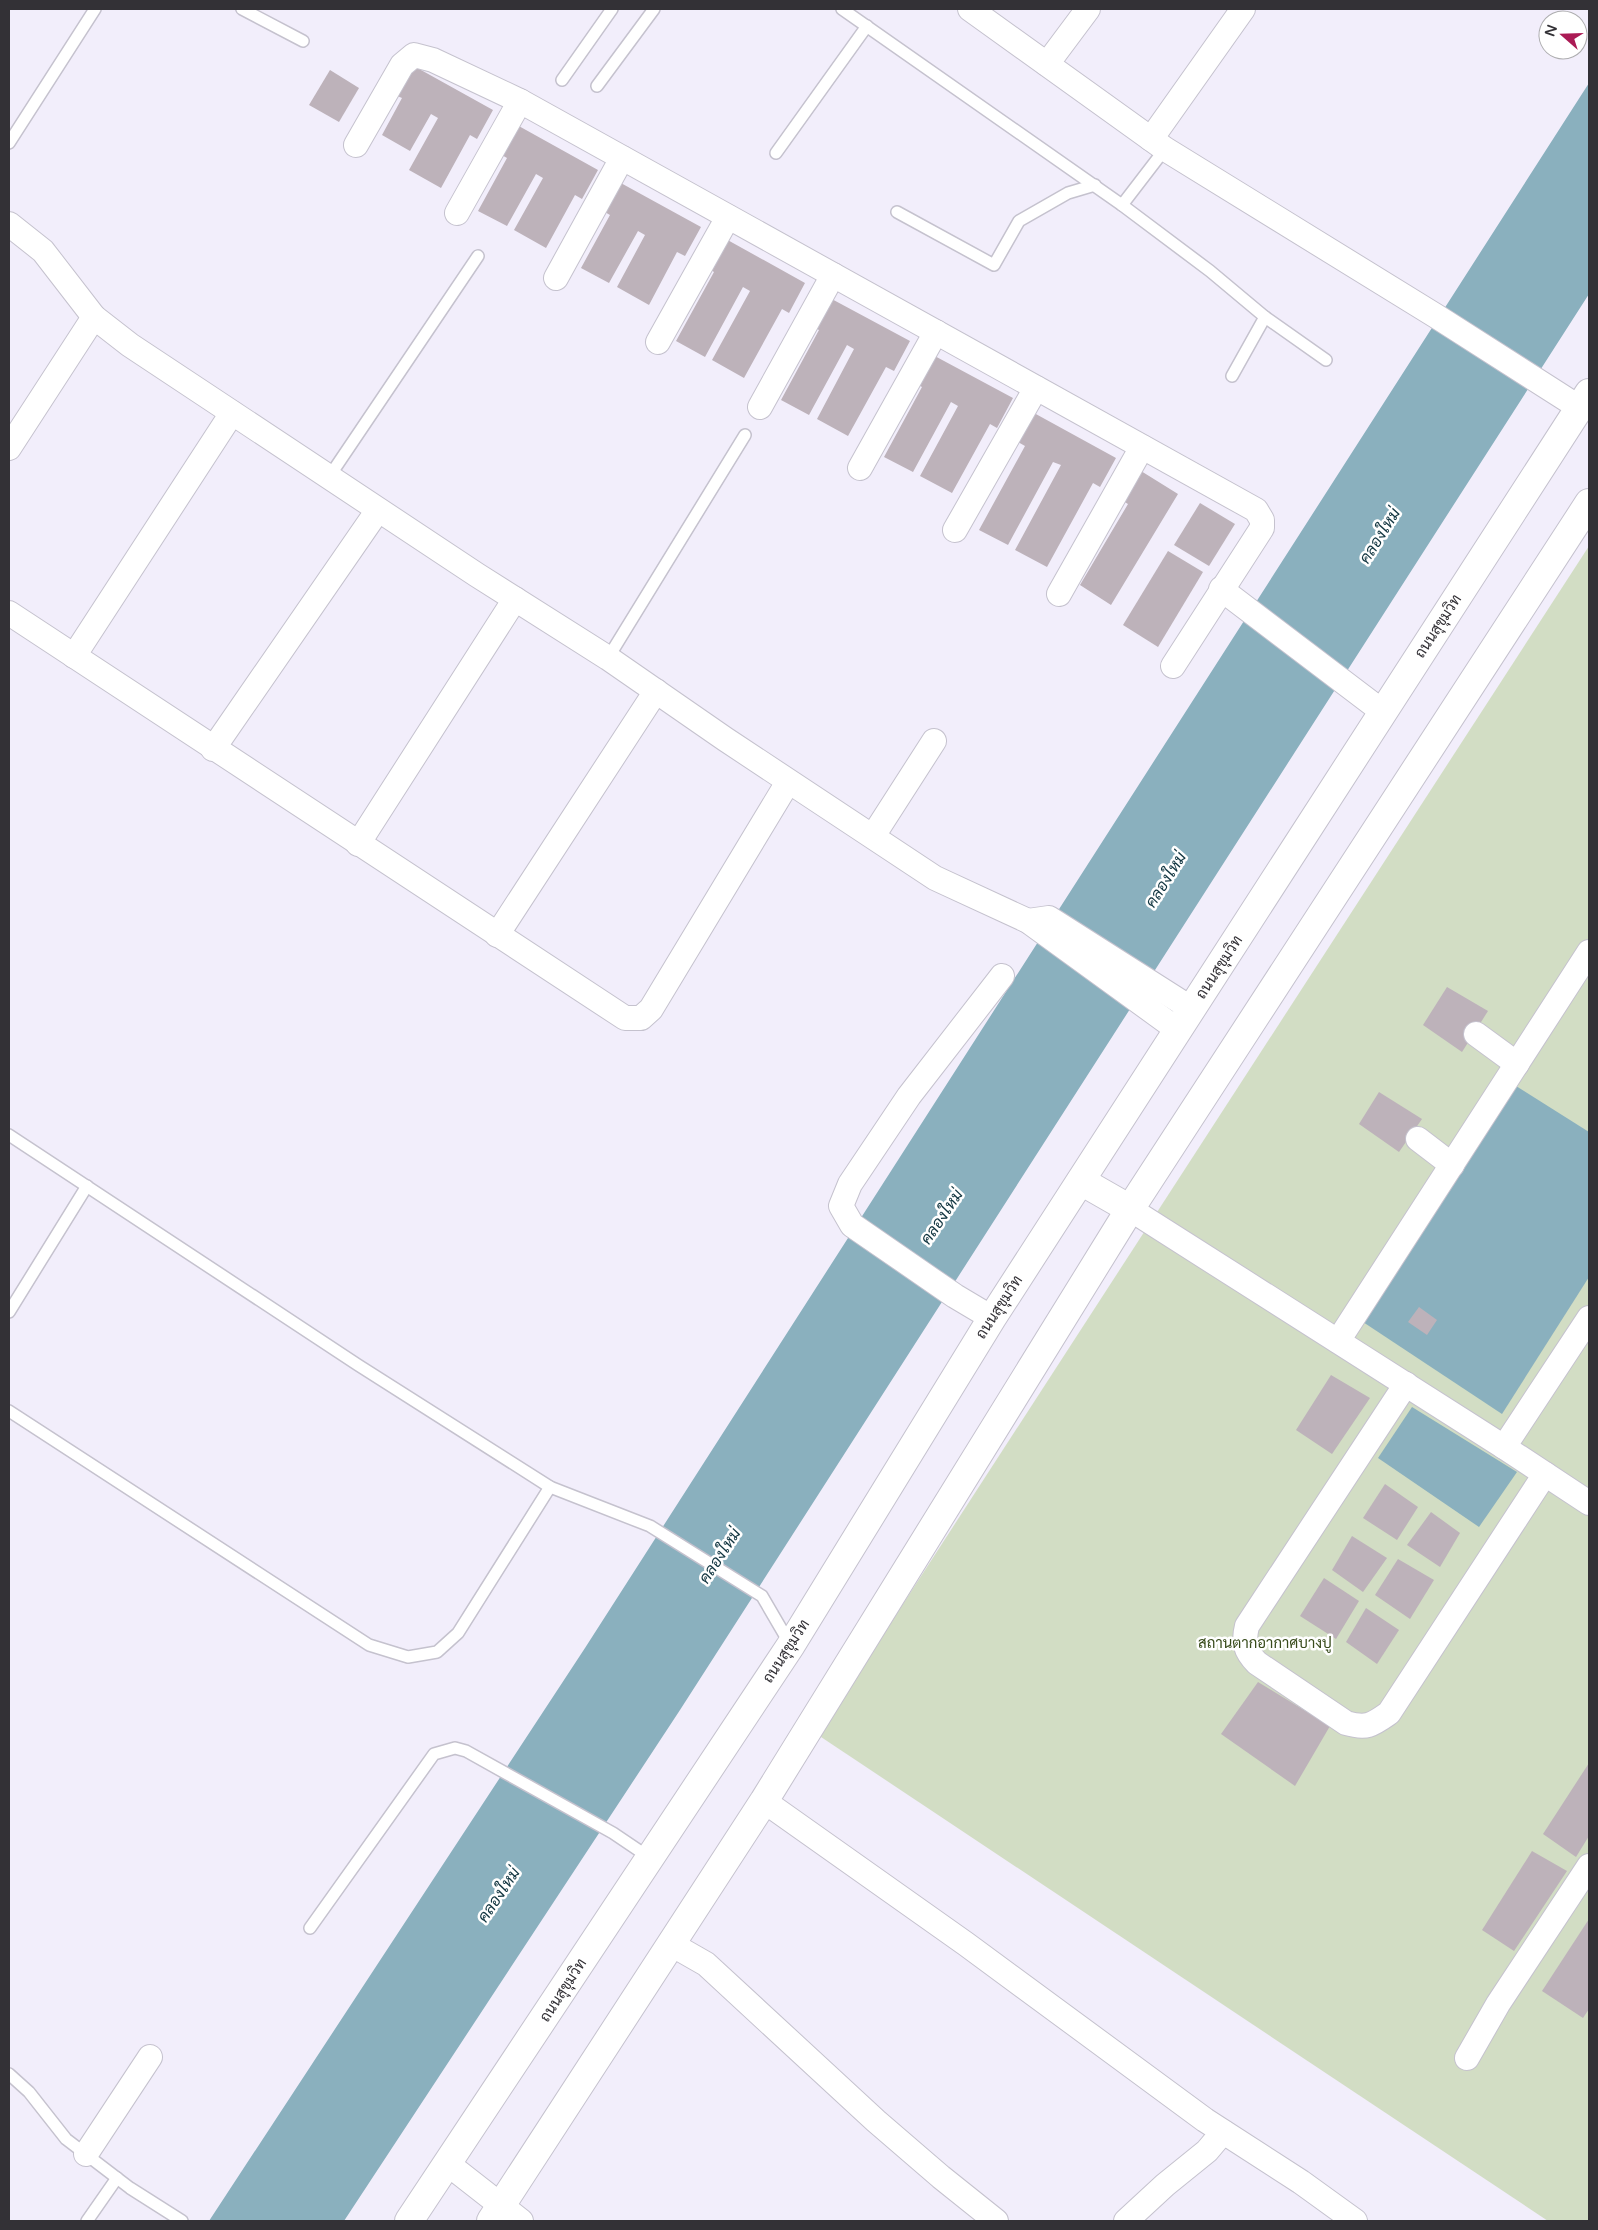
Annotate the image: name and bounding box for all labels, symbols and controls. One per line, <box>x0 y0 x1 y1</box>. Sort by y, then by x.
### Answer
north arrow <box>1538 10 1588 60</box>
text: N <box>1541 23 1561 39</box>
water label: คลองใหม่ <box>1353 503 1405 568</box>
street label: ถนนสุขุมวิท <box>1411 591 1467 662</box>
water label: คลองใหม่ <box>1139 847 1191 912</box>
street label: ถนนสุขุมวิท <box>1192 932 1248 1003</box>
water label: คลองใหม่ <box>915 1184 968 1248</box>
street label: ถนนสุขุมวิท <box>972 1272 1028 1343</box>
water label: คลองใหม่ <box>693 1523 746 1587</box>
street label: ถนนสุขุมวิท <box>759 1616 815 1687</box>
park label: สถานตากอากาศบางปู <box>1198 1634 1332 1653</box>
water label: คลองใหม่ <box>472 1862 525 1926</box>
street label: ถนนสุขุมวิท <box>536 1955 592 2026</box>

